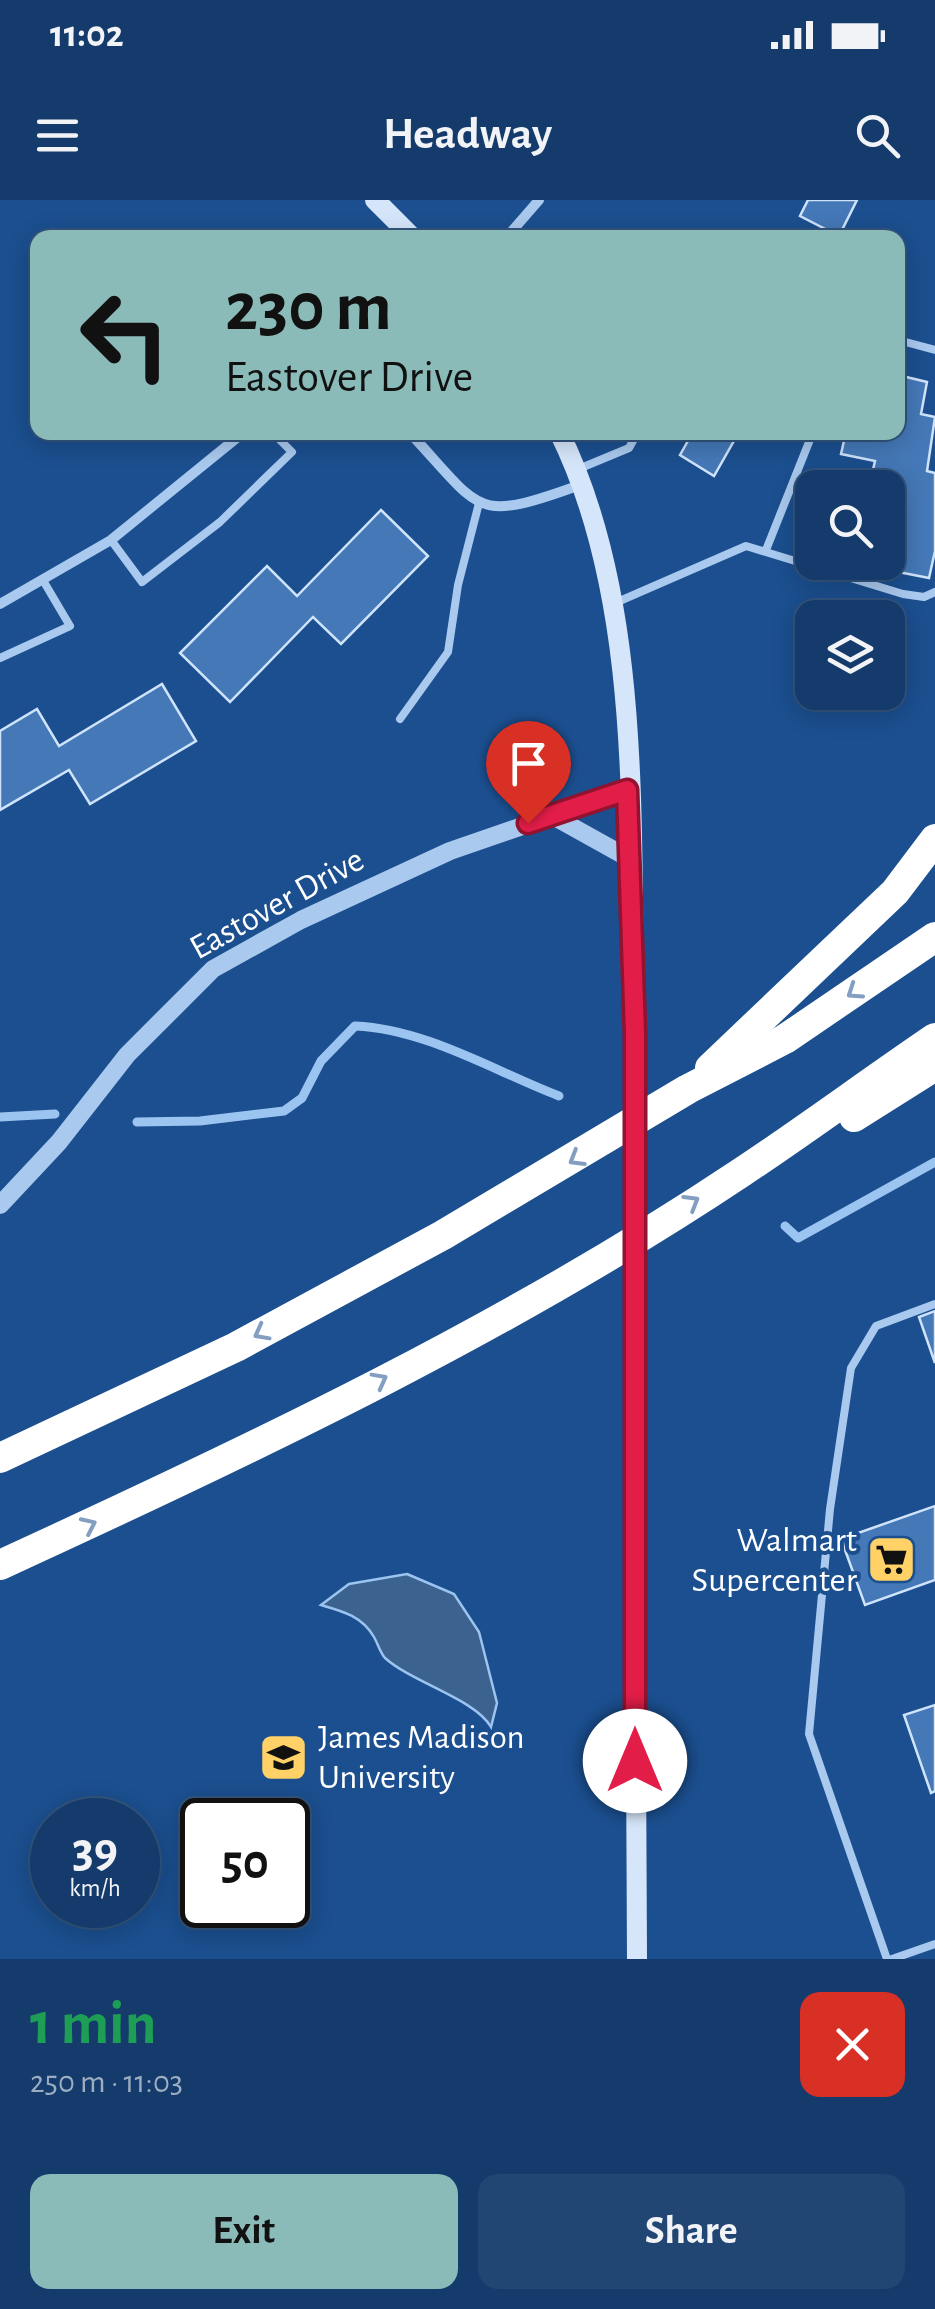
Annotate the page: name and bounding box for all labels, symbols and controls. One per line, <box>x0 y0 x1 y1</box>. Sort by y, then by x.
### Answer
text: 11:02 <box>50 16 124 54</box>
icon: menu <box>30 108 85 163</box>
icon: search <box>850 108 905 163</box>
text: Headway <box>383 112 552 157</box>
icon: left <box>60 270 190 400</box>
text: 230 m <box>225 273 392 343</box>
text: Eastover Drive <box>225 355 473 400</box>
map controls <box>795 470 905 710</box>
button: search <box>795 470 905 580</box>
button: layers <box>795 600 905 710</box>
pin <box>486 721 571 824</box>
icon: arrive <box>501 736 556 791</box>
street label: Eastover Drive <box>184 842 370 966</box>
one-way arrow <box>847 980 866 998</box>
one-way arrow <box>569 1147 587 1166</box>
one-way arrow <box>681 1195 699 1214</box>
one-way arrow <box>253 1321 271 1341</box>
one-way arrow <box>369 1373 387 1393</box>
one-way arrow <box>79 1517 97 1537</box>
place label: Walmart Supercenter <box>692 1523 858 1598</box>
supermarket icon: Walmart Supercenter <box>866 1534 918 1586</box>
position arrow <box>583 1709 687 1813</box>
place label: James Madison University <box>318 1720 525 1795</box>
school or university icon: James Madison University <box>257 1731 309 1783</box>
speed limit sign: 50 <box>180 1798 310 1928</box>
text: 39 <box>72 1826 118 1876</box>
text: km/h <box>69 1876 121 1901</box>
button: close <box>800 1992 905 2097</box>
text: 1 min <box>30 1995 156 2055</box>
text: 250 m · 11:03 <box>30 2066 183 2098</box>
button: Exit <box>30 2174 458 2289</box>
button: Share <box>478 2174 905 2289</box>

